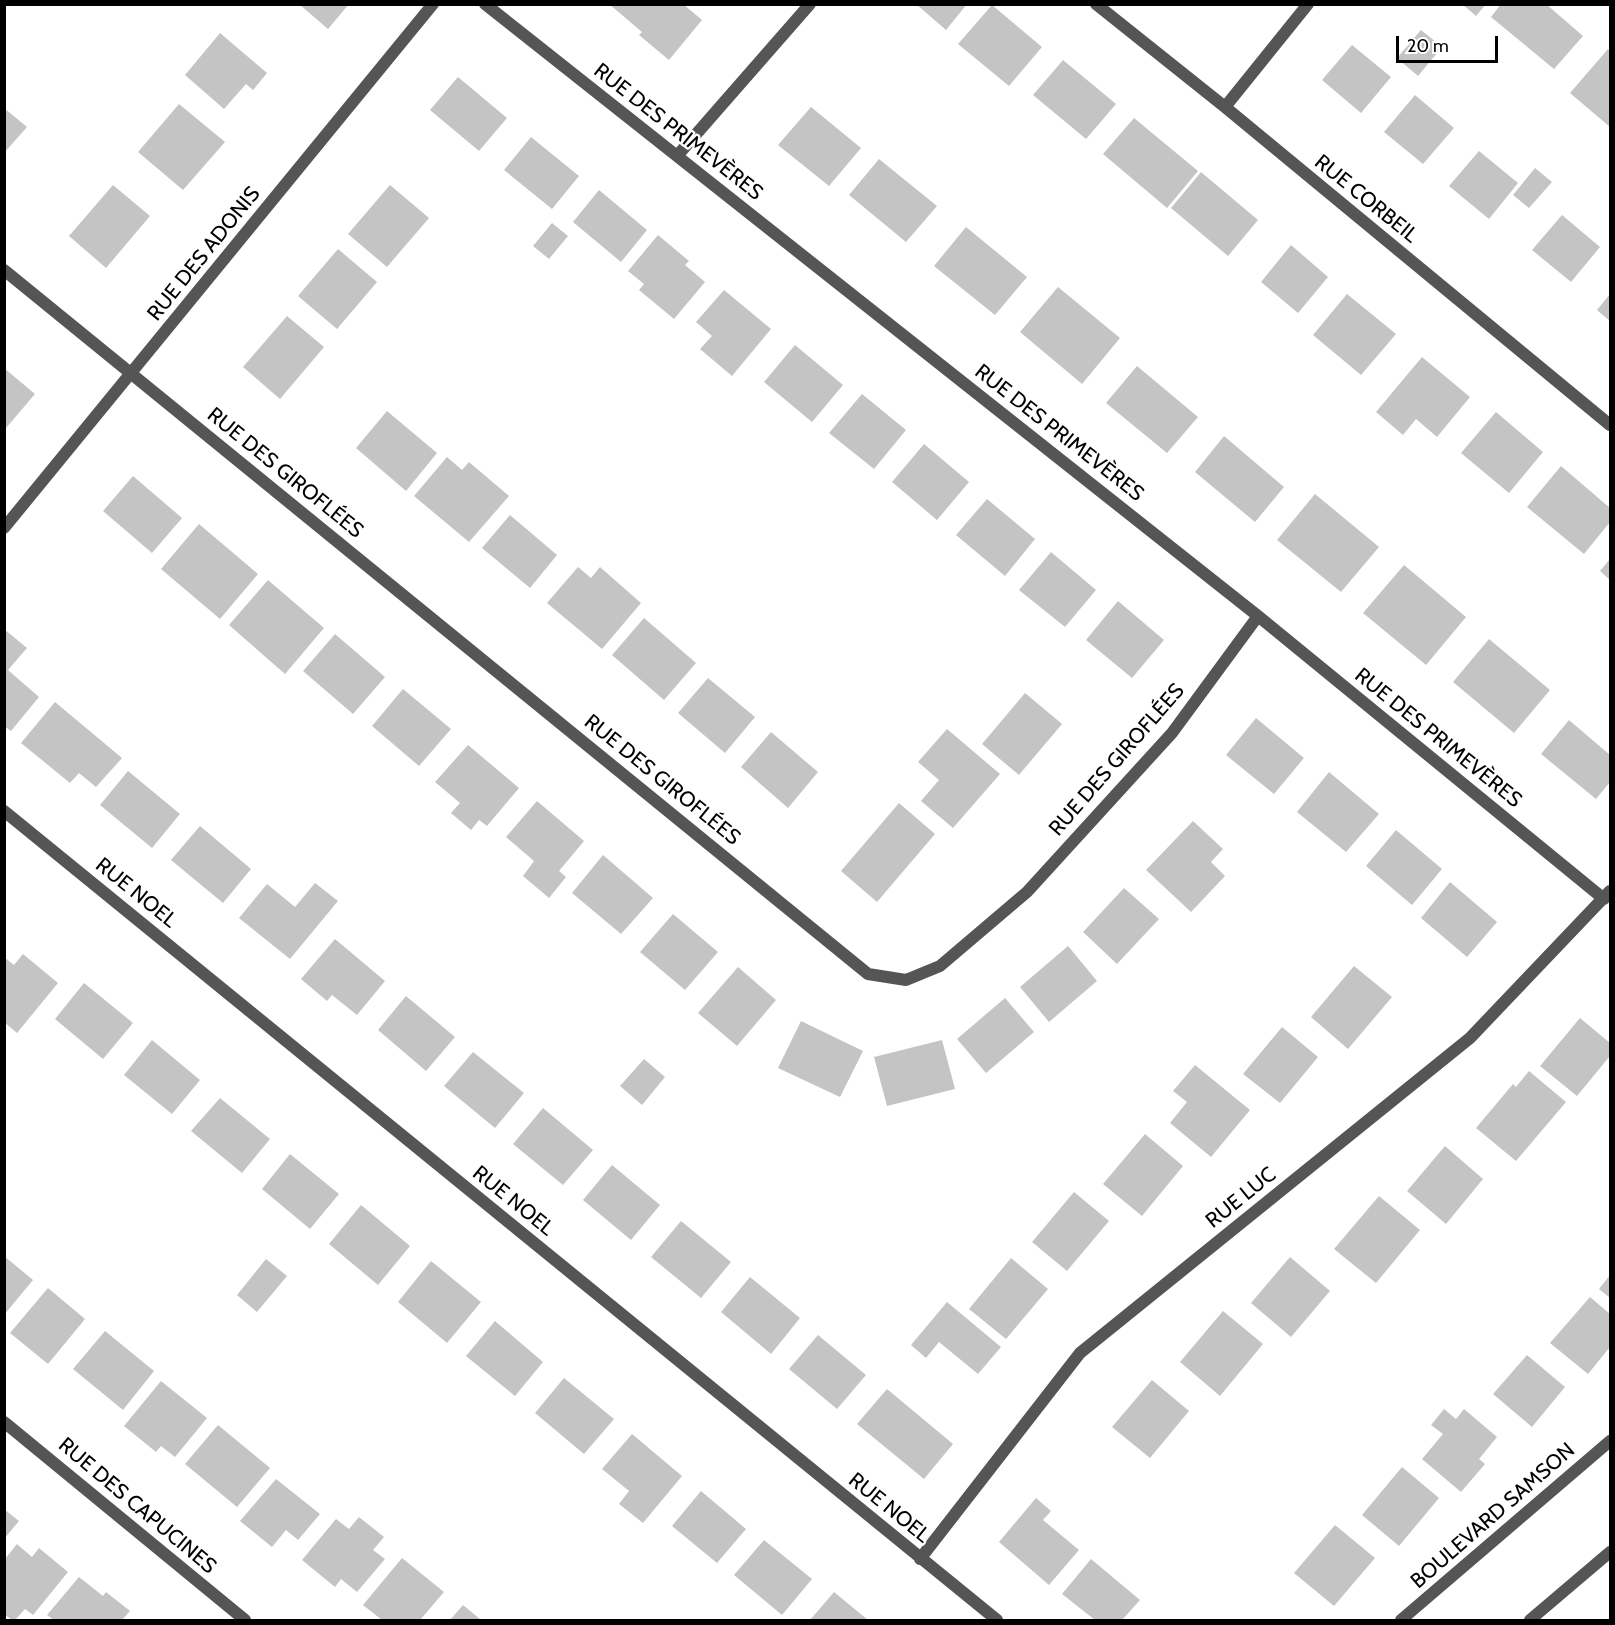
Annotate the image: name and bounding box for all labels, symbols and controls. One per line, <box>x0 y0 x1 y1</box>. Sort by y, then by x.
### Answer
scale bar <box>1399 24 1501 62</box>
text: 20 m <box>1407 35 1449 57</box>
street label: RUE DES PRIMEVÈRES <box>588 58 768 206</box>
street label: RUE CORBEIL <box>1309 150 1423 248</box>
street label: RUE DES ADONIS <box>142 182 266 326</box>
street label: RUE DES PRIMEVÈRES <box>969 359 1149 507</box>
street label: RUE DES GIROFLÉES <box>202 402 368 544</box>
street label: RUE DES PRIMEVÈRES <box>1349 663 1527 813</box>
street label: RUE DES GIROFLÉES <box>1044 679 1190 841</box>
street label: RUE DES GIROFLÉES <box>579 709 745 851</box>
street label: RUE NOEL <box>90 853 182 933</box>
street label: RUE NOEL <box>467 1161 559 1241</box>
street label: RUE LUC <box>1201 1162 1281 1234</box>
street label: RUE DES CAPUCINES <box>53 1433 221 1579</box>
street label: BOULEVARD SAMSON <box>1406 1438 1580 1594</box>
street label: RUE NOEL <box>843 1468 935 1548</box>

